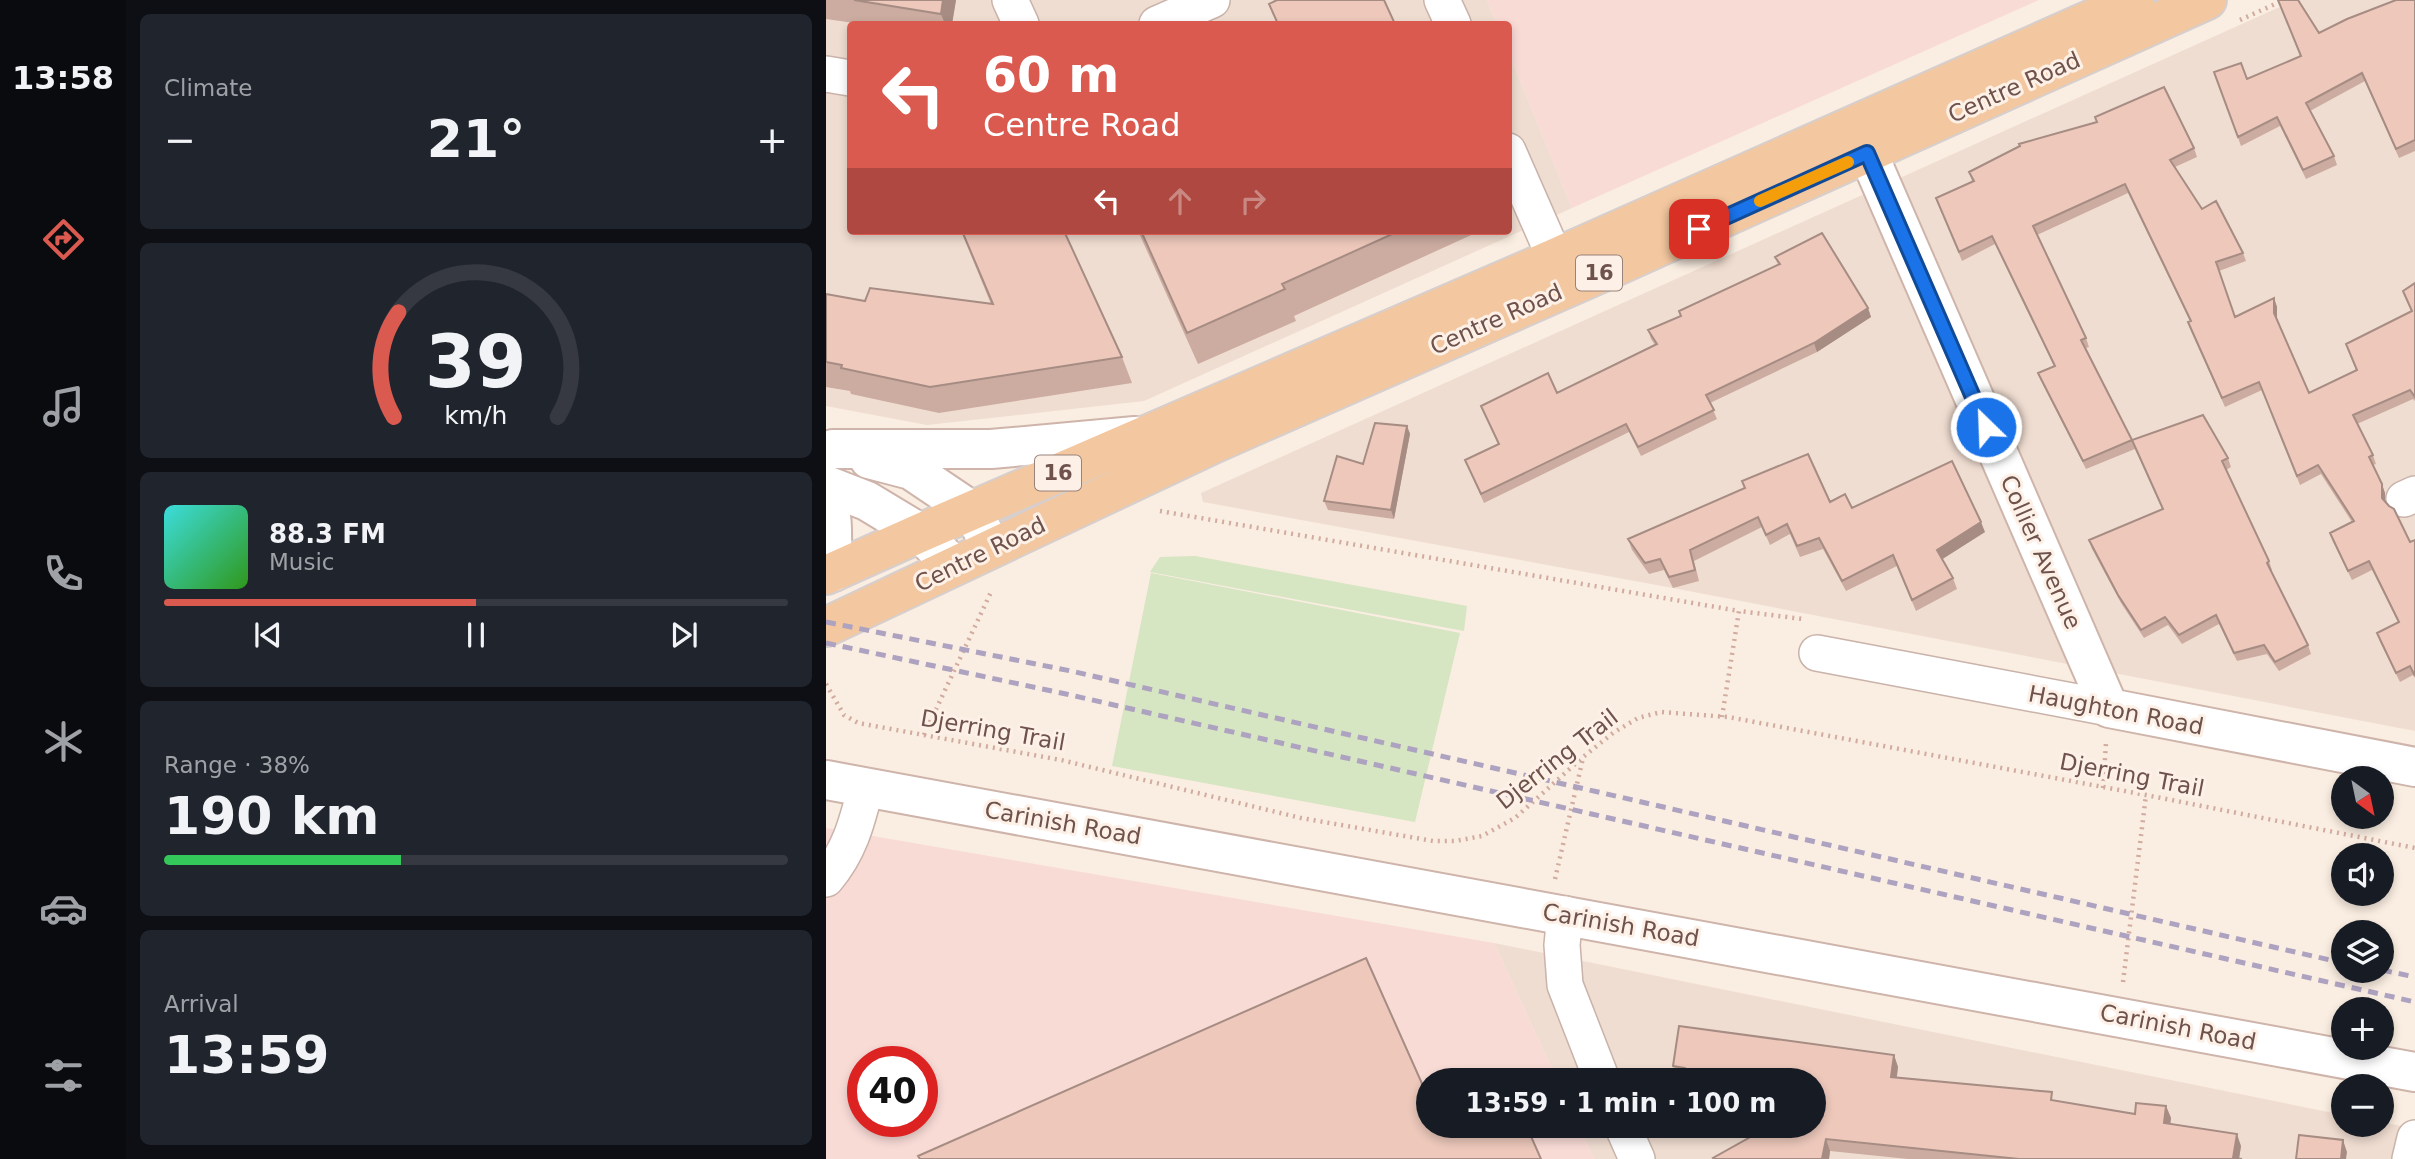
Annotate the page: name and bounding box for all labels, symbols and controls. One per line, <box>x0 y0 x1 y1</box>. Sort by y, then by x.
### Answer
street label: Centre Road <box>1944 46 2084 128</box>
text: 60 m <box>983 47 1119 104</box>
icon: left <box>868 49 959 140</box>
text: 13:58 <box>12 59 114 97</box>
text: Climate <box>164 75 253 101</box>
text: Centre Road <box>983 106 1180 144</box>
text: 21° <box>427 109 525 169</box>
text: − <box>164 118 196 162</box>
text: + <box>756 118 788 162</box>
icon: left <box>1088 182 1126 220</box>
icon: ahead <box>1161 182 1199 220</box>
icon: right <box>1234 182 1272 220</box>
pin <box>1669 199 1729 259</box>
icon: arrive <box>1680 210 1718 248</box>
icon: directions <box>39 215 88 264</box>
road number: 16 <box>1576 256 1622 290</box>
street label: Centre Road <box>1426 278 1566 360</box>
text: 39 <box>425 319 527 404</box>
icon: music <box>39 382 88 431</box>
position arrow <box>1949 390 2023 464</box>
text: km/h <box>444 400 508 429</box>
road number: 16 <box>1035 456 1081 490</box>
street label: Collier Avenue <box>1995 471 2087 633</box>
street label: Centre Road <box>911 511 1049 597</box>
text: 88.3 FM <box>269 519 386 549</box>
icon: phone <box>39 549 88 598</box>
text: Music <box>269 549 334 575</box>
icon: previous <box>249 616 287 654</box>
icon: pause <box>457 616 495 654</box>
icon: next <box>665 616 703 654</box>
street label: Haughton Road <box>2026 680 2206 740</box>
street label: Djerring Trail <box>919 704 1067 756</box>
street label: Djerring Trail <box>1491 704 1623 814</box>
icon: climate <box>39 717 88 766</box>
street label: Djerring Trail <box>2058 748 2206 802</box>
text: Range · 38% <box>164 752 310 778</box>
north arrow <box>2331 766 2394 830</box>
map controls <box>2331 766 2394 1137</box>
text: 190 km <box>164 786 379 846</box>
street label: Carinish Road <box>983 796 1143 850</box>
button: sound <box>2331 843 2394 906</box>
icon: car <box>39 884 88 933</box>
street label: Carinish Road <box>1541 898 1701 952</box>
button: layers <box>2331 920 2394 983</box>
text: Arrival <box>164 991 239 1017</box>
button: + <box>2331 997 2394 1060</box>
street label: Carinish Road <box>2098 999 2258 1055</box>
text: 13:59 <box>164 1025 330 1085</box>
speed limit sign: 40 <box>847 1046 938 1137</box>
icon: filters <box>39 1051 88 1100</box>
button: − <box>2331 1074 2394 1137</box>
text: 13:59 · 1 min · 100 m <box>1466 1088 1776 1118</box>

